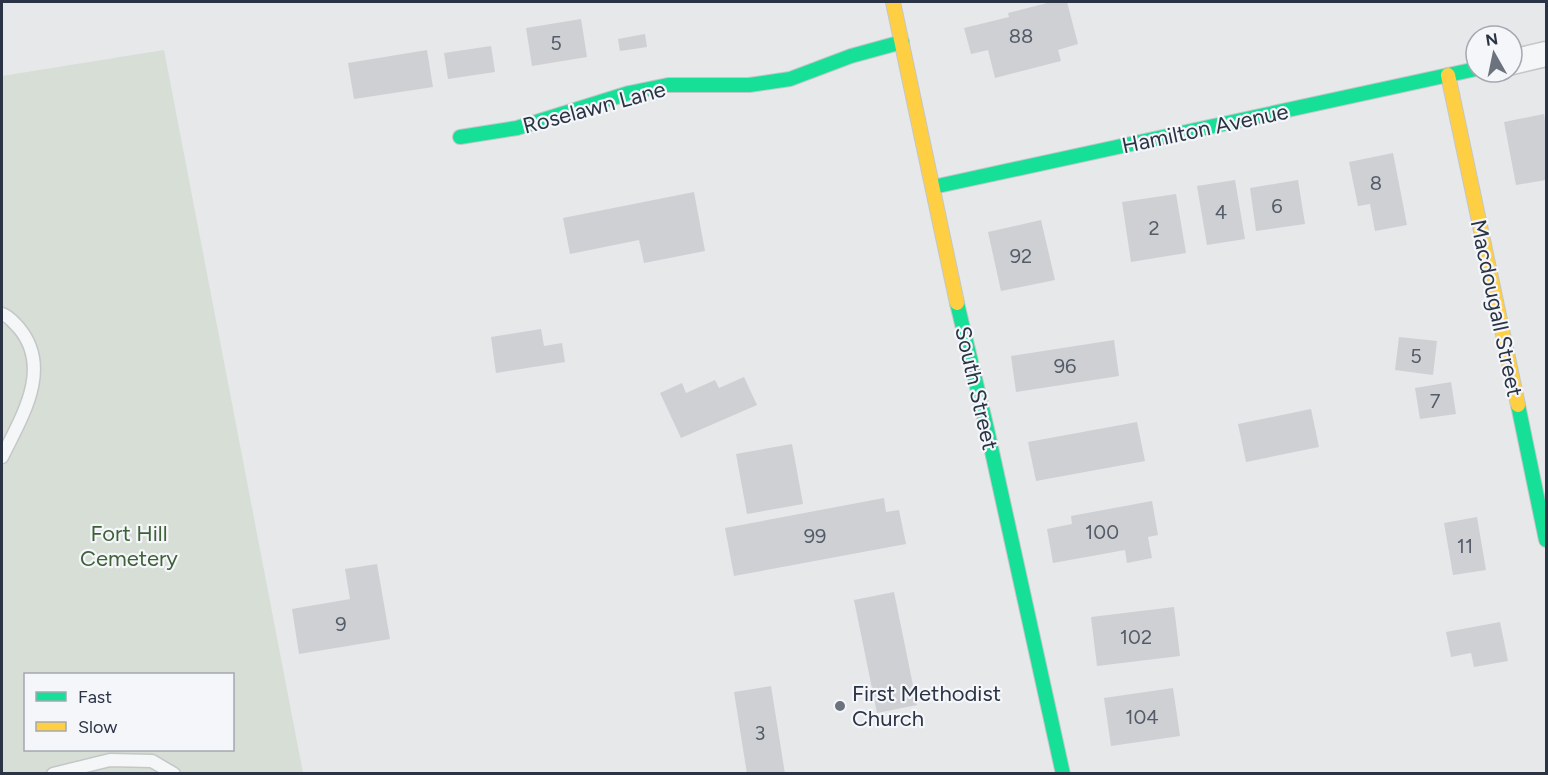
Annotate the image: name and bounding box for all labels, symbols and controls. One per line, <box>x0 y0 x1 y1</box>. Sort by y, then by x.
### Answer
house number: 88 <box>1009 24 1033 48</box>
north arrow <box>1464 24 1524 84</box>
text: N <box>1484 29 1499 50</box>
house number: 5 <box>550 31 562 55</box>
street label: Roselawn Lane <box>520 75 668 139</box>
street label: Hamilton Avenue <box>1119 98 1291 159</box>
house number: 8 <box>1370 171 1382 195</box>
house number: 6 <box>1271 194 1283 218</box>
house number: 4 <box>1215 200 1227 224</box>
house number: 2 <box>1148 216 1160 240</box>
street label: Macdougall Street <box>1465 217 1528 399</box>
house number: 92 <box>1010 244 1032 268</box>
street label: South Street <box>949 324 1004 453</box>
house number: 5 <box>1410 344 1422 368</box>
house number: 96 <box>1054 354 1076 378</box>
house number: 7 <box>1430 389 1441 413</box>
park label: Fort Hill Cemetery <box>80 520 178 572</box>
house number: 100 <box>1085 520 1119 544</box>
house number: 99 <box>804 524 826 548</box>
house number: 11 <box>1457 534 1473 558</box>
house number: 9 <box>335 612 347 636</box>
house number: 102 <box>1120 625 1152 649</box>
legend <box>24 673 234 751</box>
place label: First Methodist Church <box>852 680 1001 732</box>
text: Fast <box>78 686 112 708</box>
marker: First Methodist Church <box>833 699 847 713</box>
house number: 104 <box>1125 705 1159 729</box>
text: Slow <box>78 716 117 738</box>
house number: 3 <box>755 721 765 745</box>

